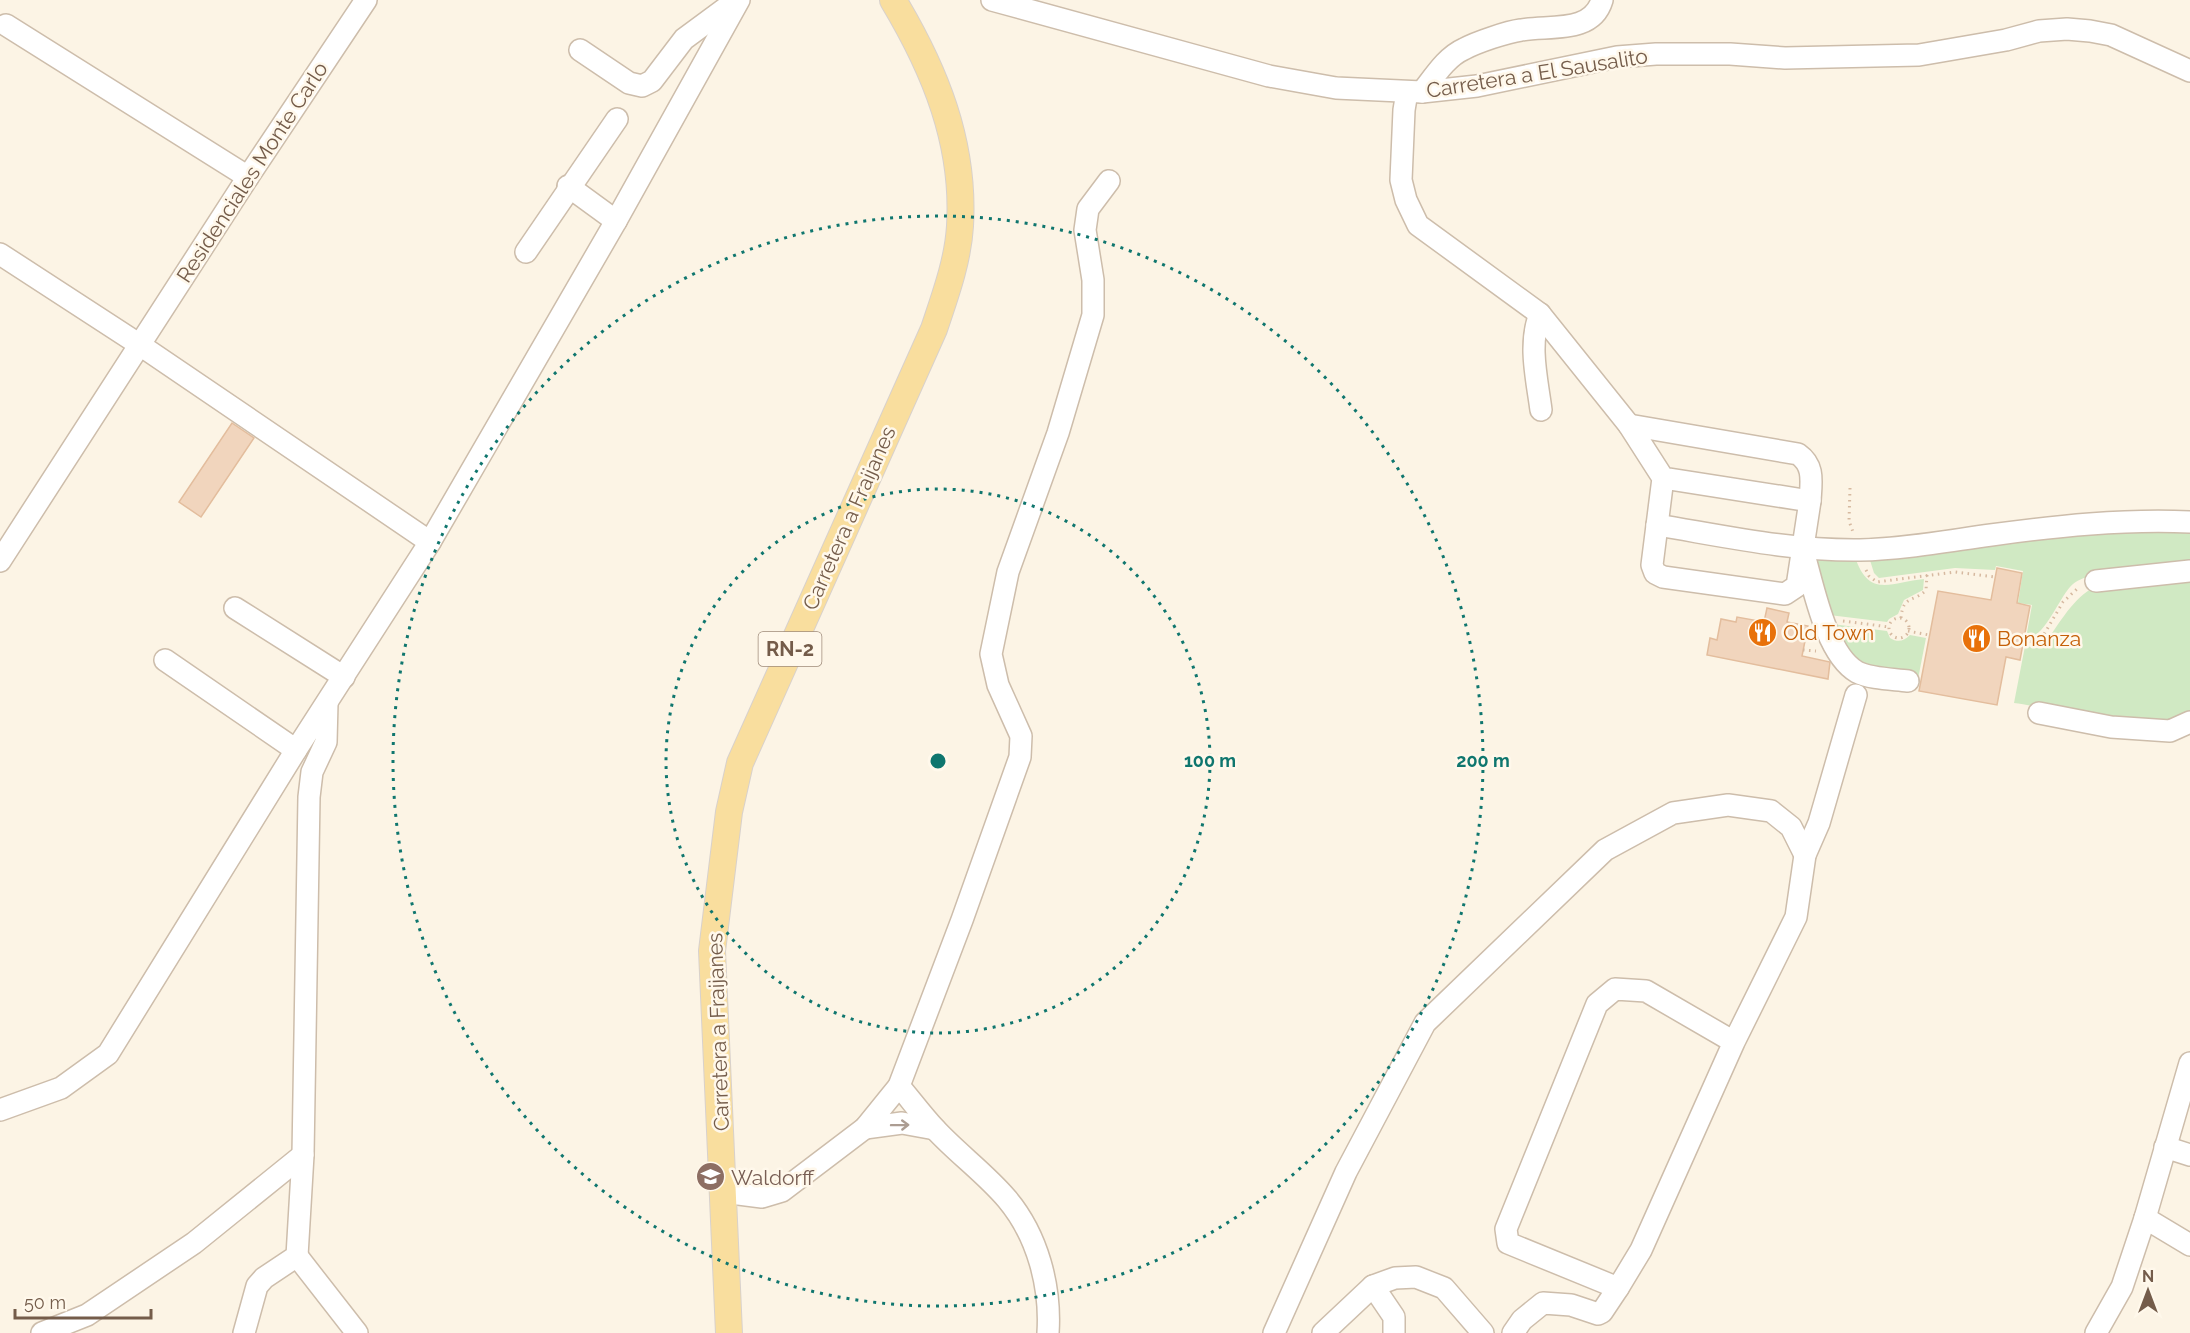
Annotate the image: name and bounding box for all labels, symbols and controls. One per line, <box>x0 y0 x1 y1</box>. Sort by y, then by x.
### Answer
street label: Carretera a El Sausalito <box>1425 43 1649 103</box>
street label: Residenciales Monte Carlo <box>171 57 333 287</box>
street label: Carretera a Fraijanes <box>797 422 901 614</box>
restaurant icon: Old Town <box>1746 616 1778 648</box>
place label: Old Town <box>1783 620 1874 645</box>
restaurant icon: Bonanza <box>1960 622 1992 654</box>
place label: Bonanza <box>1997 626 2081 651</box>
road number: RN-2 <box>758 632 822 666</box>
text: 100 m <box>1184 750 1236 771</box>
text: 200 m <box>1456 750 1510 771</box>
centre of rings <box>928 751 948 771</box>
street label: Carretera a Fraijanes <box>702 932 734 1132</box>
one-way arrow <box>889 1119 909 1130</box>
school or university icon: Waldorff <box>694 1161 726 1193</box>
place label: Waldorff <box>731 1165 815 1190</box>
north arrow <box>2118 1261 2178 1321</box>
text: N <box>2142 1267 2154 1286</box>
scale bar <box>15 1282 152 1320</box>
text: 50 m <box>24 1292 66 1313</box>

